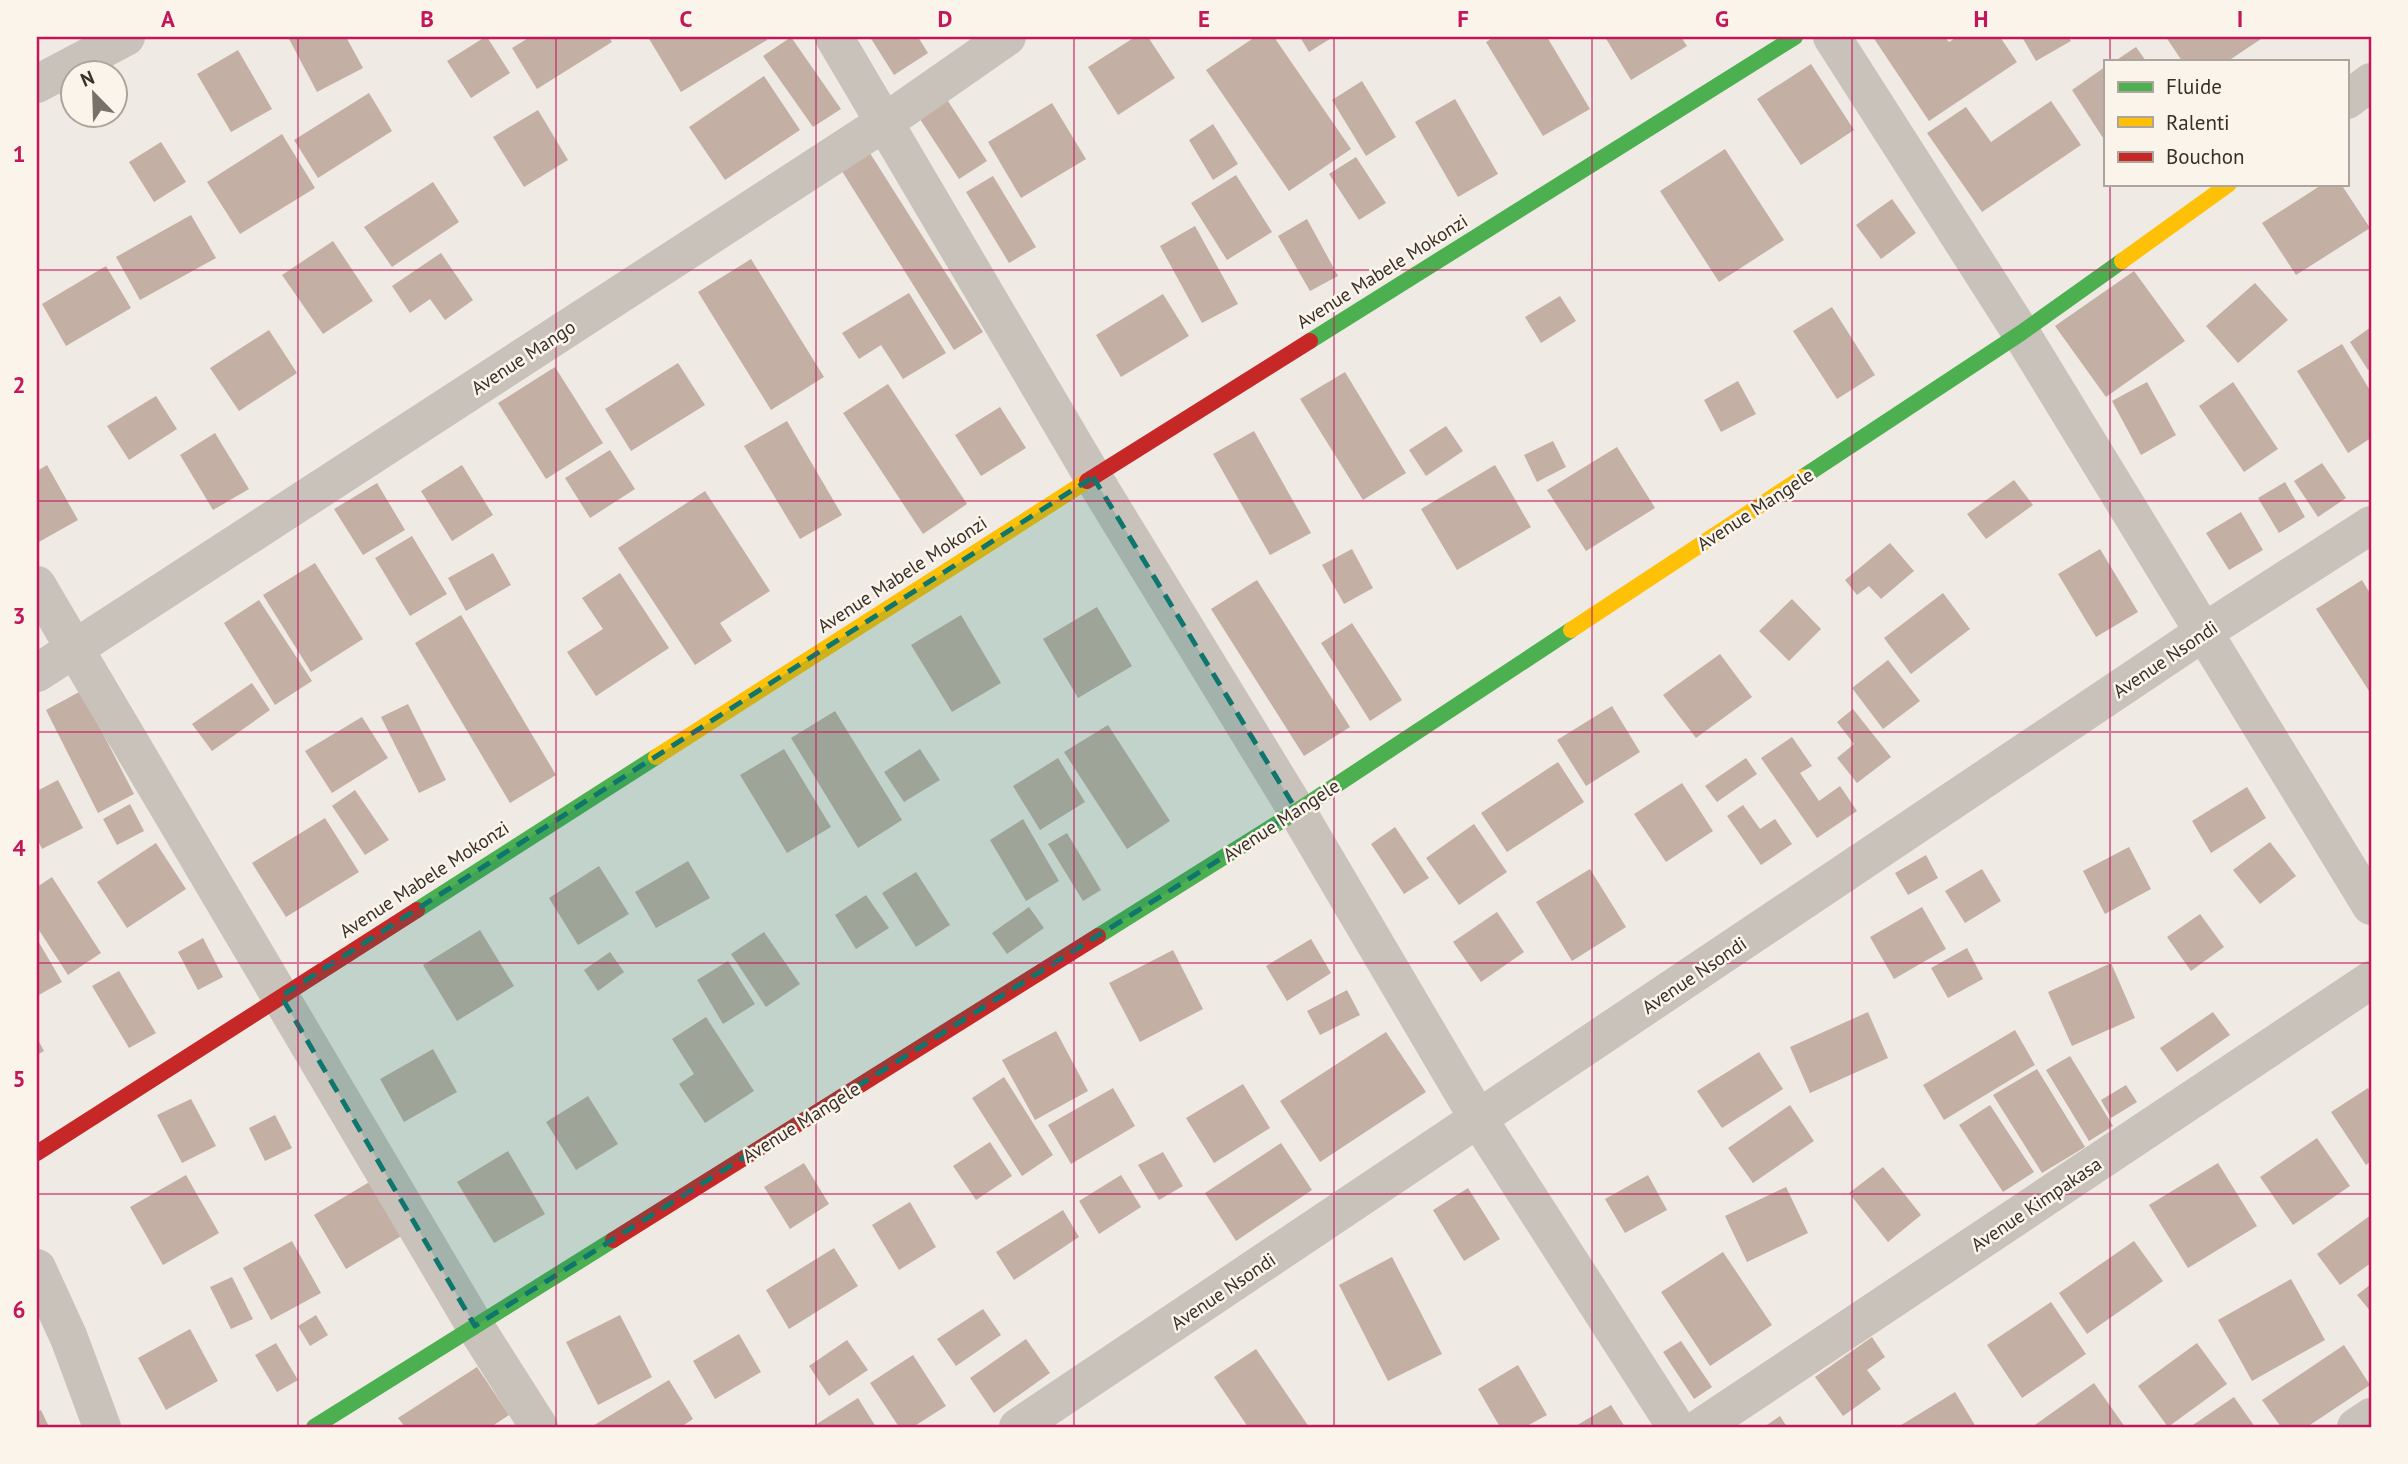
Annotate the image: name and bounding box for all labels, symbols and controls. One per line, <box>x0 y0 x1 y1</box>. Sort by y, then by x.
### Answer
text: A <box>161 4 175 33</box>
text: B <box>420 4 434 33</box>
text: C <box>680 4 693 33</box>
text: D <box>938 4 952 33</box>
text: E <box>1198 4 1210 33</box>
text: F <box>1457 4 1469 33</box>
text: G <box>1715 4 1729 33</box>
text: H <box>1974 4 1988 33</box>
text: I <box>2237 4 2243 33</box>
north arrow <box>60 60 130 130</box>
legend <box>2104 60 2348 186</box>
text: N <box>77 65 98 92</box>
text: Fluide <box>2166 73 2222 100</box>
text: Ralenti <box>2166 109 2230 136</box>
text: 1 <box>12 139 26 168</box>
text: Bouchon <box>2166 143 2245 170</box>
street label: Avenue Mabele Mokonzi <box>1292 209 1472 333</box>
street label: Avenue Mango <box>466 314 580 400</box>
text: 2 <box>12 370 26 399</box>
street label: Avenue Mangele <box>1692 462 1818 556</box>
street label: Avenue Mabele Mokonzi <box>813 510 991 638</box>
text: 3 <box>12 601 26 630</box>
street label: Avenue Nsondi <box>2108 615 2222 703</box>
street label: Avenue Mangele <box>1218 773 1344 867</box>
street label: Avenue Mabele Mokonzi <box>335 815 513 943</box>
text: 4 <box>12 833 26 862</box>
street label: Avenue Nsondi <box>1637 931 1751 1019</box>
text: 5 <box>12 1064 26 1093</box>
street label: Avenue Mangele <box>738 1076 864 1168</box>
street label: Avenue Kimpakasa <box>1966 1152 2106 1256</box>
street label: Avenue Nsondi <box>1166 1247 1280 1335</box>
text: 6 <box>12 1295 26 1324</box>

